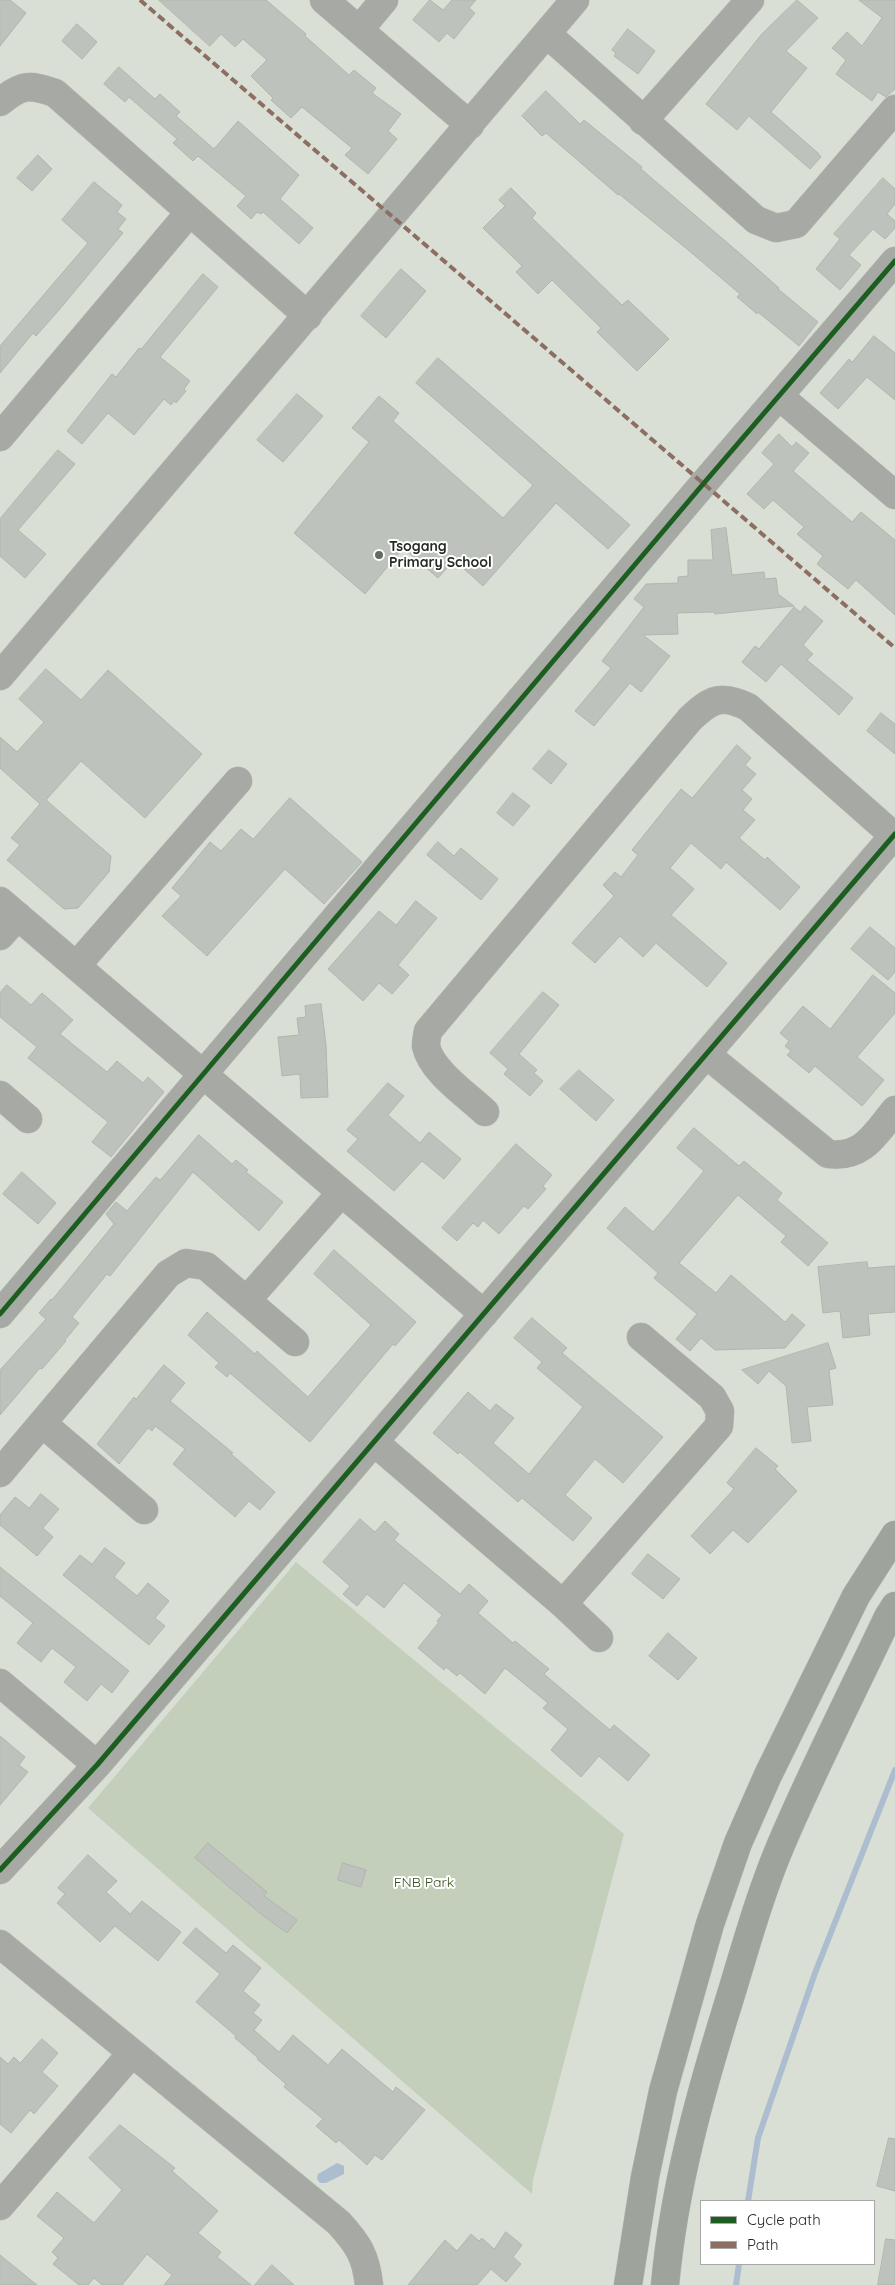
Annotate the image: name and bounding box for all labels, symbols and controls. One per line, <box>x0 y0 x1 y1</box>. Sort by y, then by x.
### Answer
place label: Tsogang Primary School <box>389 539 492 572</box>
marker: Tsogang Primary School <box>373 549 385 561</box>
park label: FNB Park <box>394 1875 454 1891</box>
legend <box>700 2200 875 2265</box>
text: Cycle path <box>747 2210 821 2229</box>
text: Path <box>747 2235 779 2254</box>

